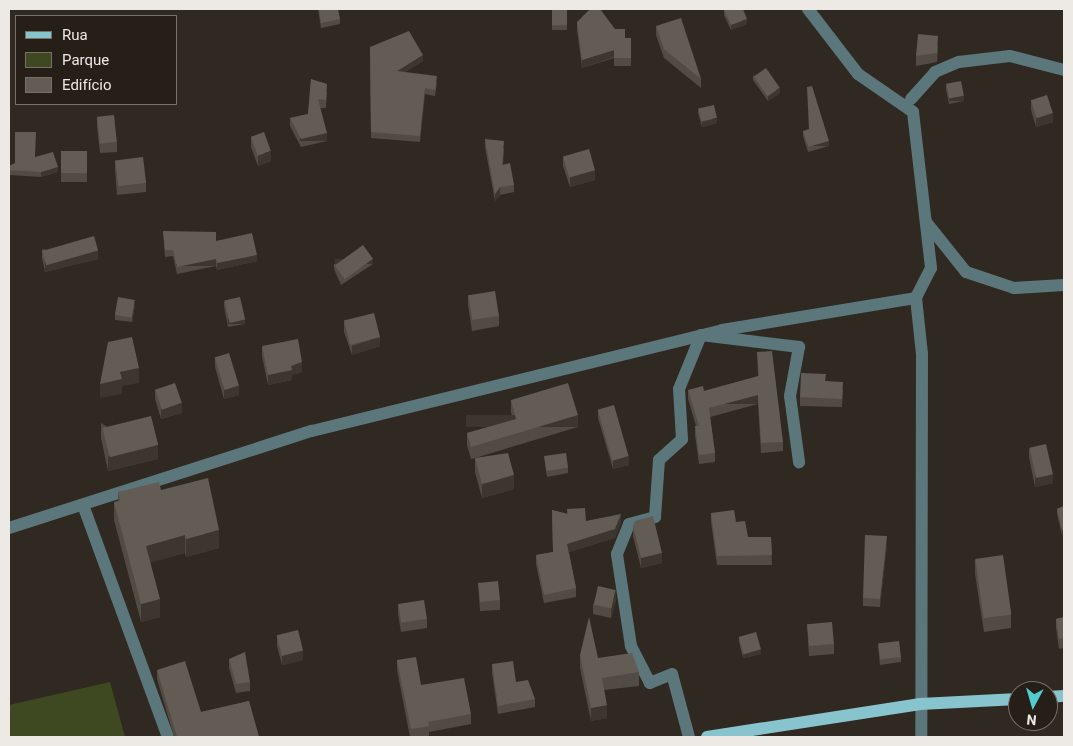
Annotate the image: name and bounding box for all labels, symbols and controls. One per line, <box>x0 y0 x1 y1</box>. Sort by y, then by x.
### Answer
legend <box>15 15 178 105</box>
text: Rua <box>62 26 88 44</box>
text: Parque <box>62 51 109 69</box>
text: Edifício <box>62 76 111 94</box>
north arrow <box>1008 681 1058 731</box>
text: N <box>1026 711 1037 728</box>

